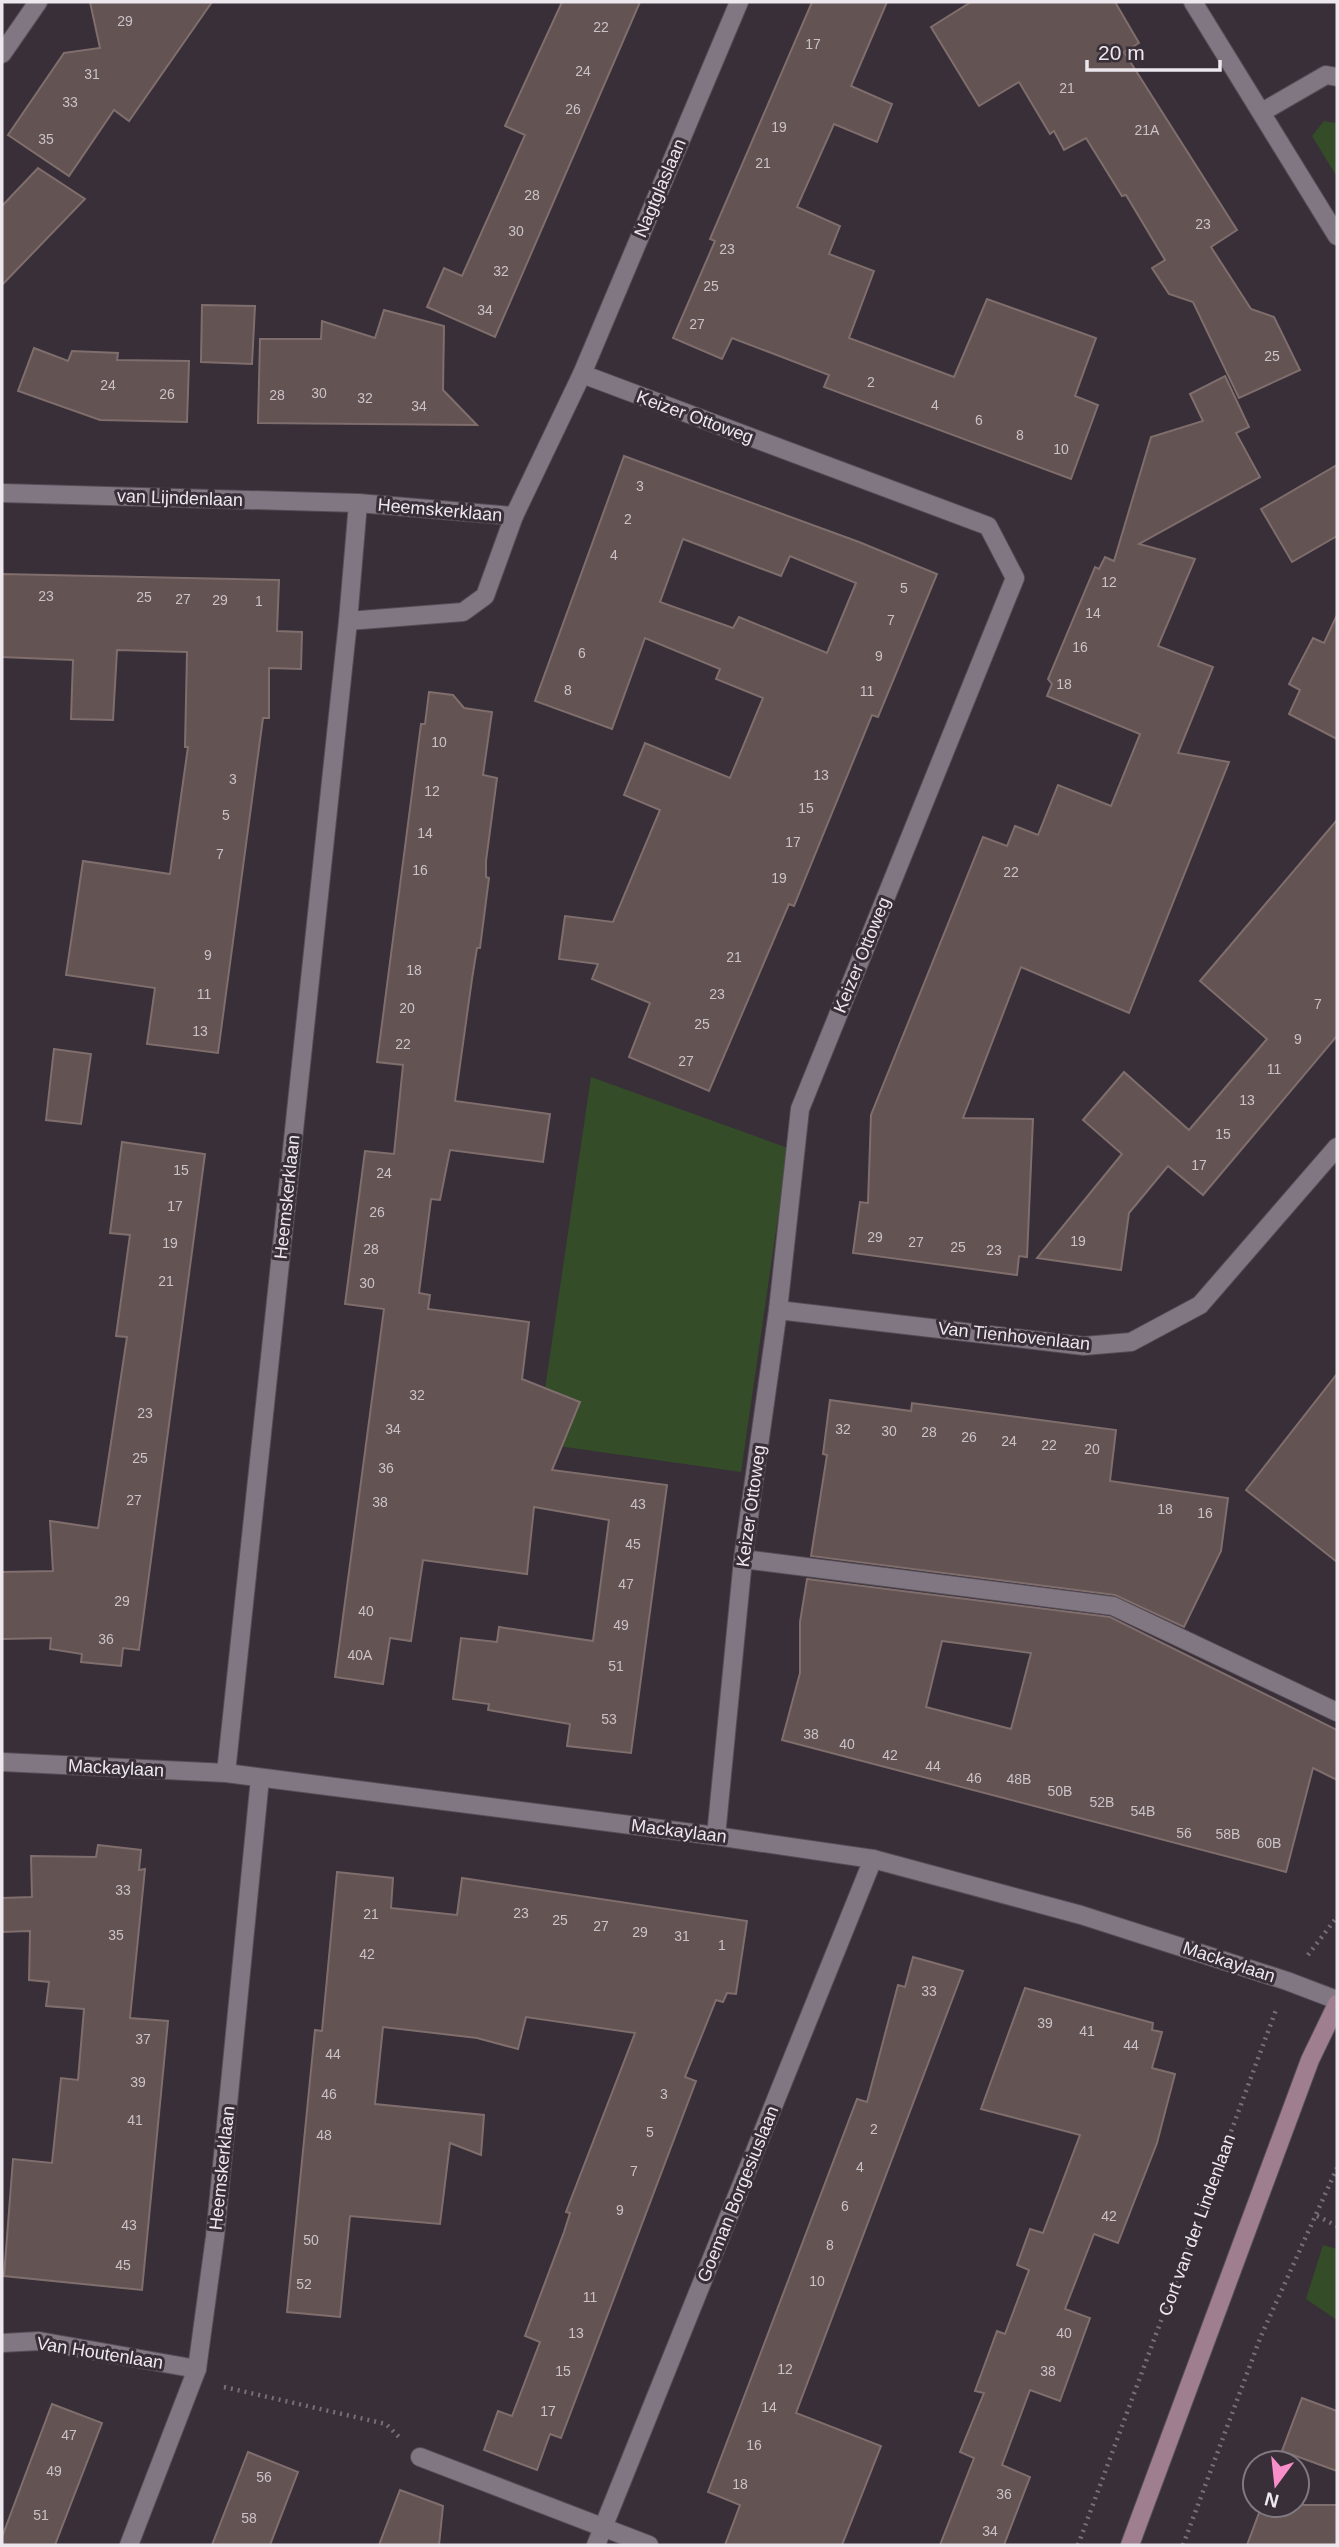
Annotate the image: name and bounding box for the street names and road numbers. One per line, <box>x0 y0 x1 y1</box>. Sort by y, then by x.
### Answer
street label: Nagtglaslaan <box>630 136 690 240</box>
street label: Keizer Ottoweg <box>634 387 756 447</box>
street label: van Lijndenlaan <box>117 486 243 510</box>
street label: Heemskerklaan <box>377 495 503 525</box>
street label: Keizer Ottoweg <box>830 894 894 1016</box>
street label: Heemskerklaan <box>271 1134 303 1260</box>
street label: Van Tienhovenlaan <box>937 1318 1091 1354</box>
street label: Keizer Ottoweg <box>733 1444 769 1568</box>
street label: Mackaylaan <box>68 1756 164 1780</box>
street label: Mackaylaan <box>630 1815 728 1847</box>
street label: Mackaylaan <box>1180 1938 1278 1986</box>
street label: Goeman Borgesiuslaan <box>693 2103 783 2285</box>
street label: Heemskerklaan <box>206 2105 238 2231</box>
street label: Cort van der Lindenlaan <box>1155 2131 1239 2319</box>
street label: Van Houtenlaan <box>35 2333 165 2373</box>

